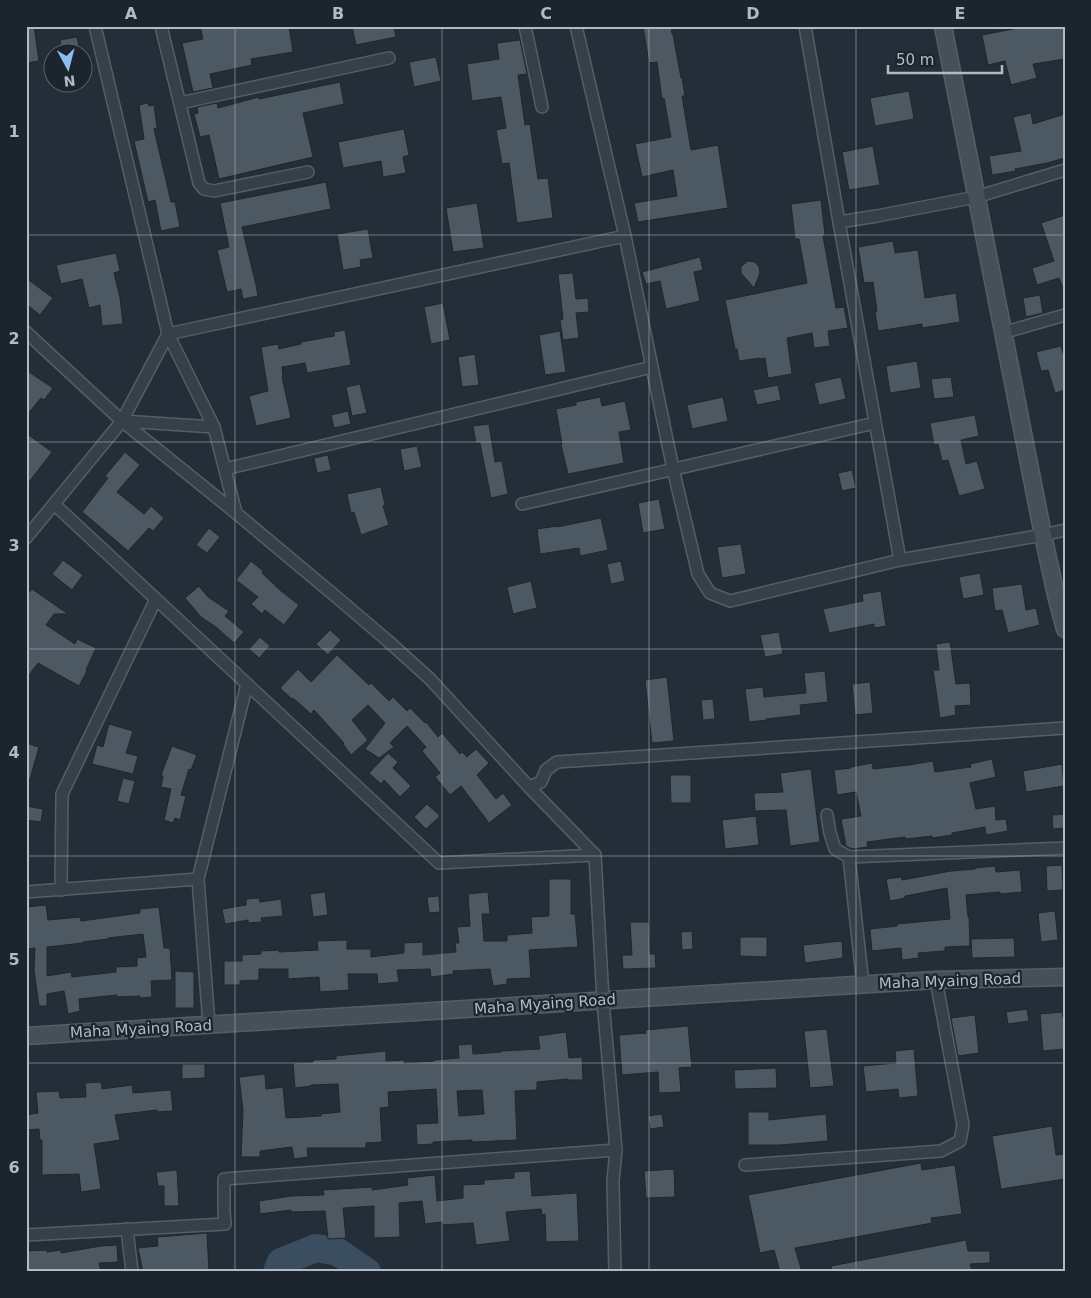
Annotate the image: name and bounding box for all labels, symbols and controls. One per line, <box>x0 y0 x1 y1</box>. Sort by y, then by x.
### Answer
text: A <box>125 4 138 23</box>
text: B <box>332 4 344 23</box>
text: C <box>540 4 552 23</box>
text: D <box>746 4 760 23</box>
text: E <box>955 4 965 23</box>
north arrow <box>42 42 92 92</box>
scale bar <box>888 42 1002 74</box>
text: 50 m <box>896 51 934 69</box>
text: N <box>63 72 76 90</box>
text: 1 <box>8 122 20 141</box>
text: 2 <box>8 329 20 348</box>
text: 3 <box>8 536 20 555</box>
text: 4 <box>8 743 20 762</box>
text: 5 <box>8 950 20 969</box>
street label: Maha Myaing Road <box>879 970 1021 992</box>
street label: Maha Myaing Road <box>473 990 617 1018</box>
street label: Maha Myaing Road <box>70 1016 212 1042</box>
text: 6 <box>8 1158 20 1177</box>

